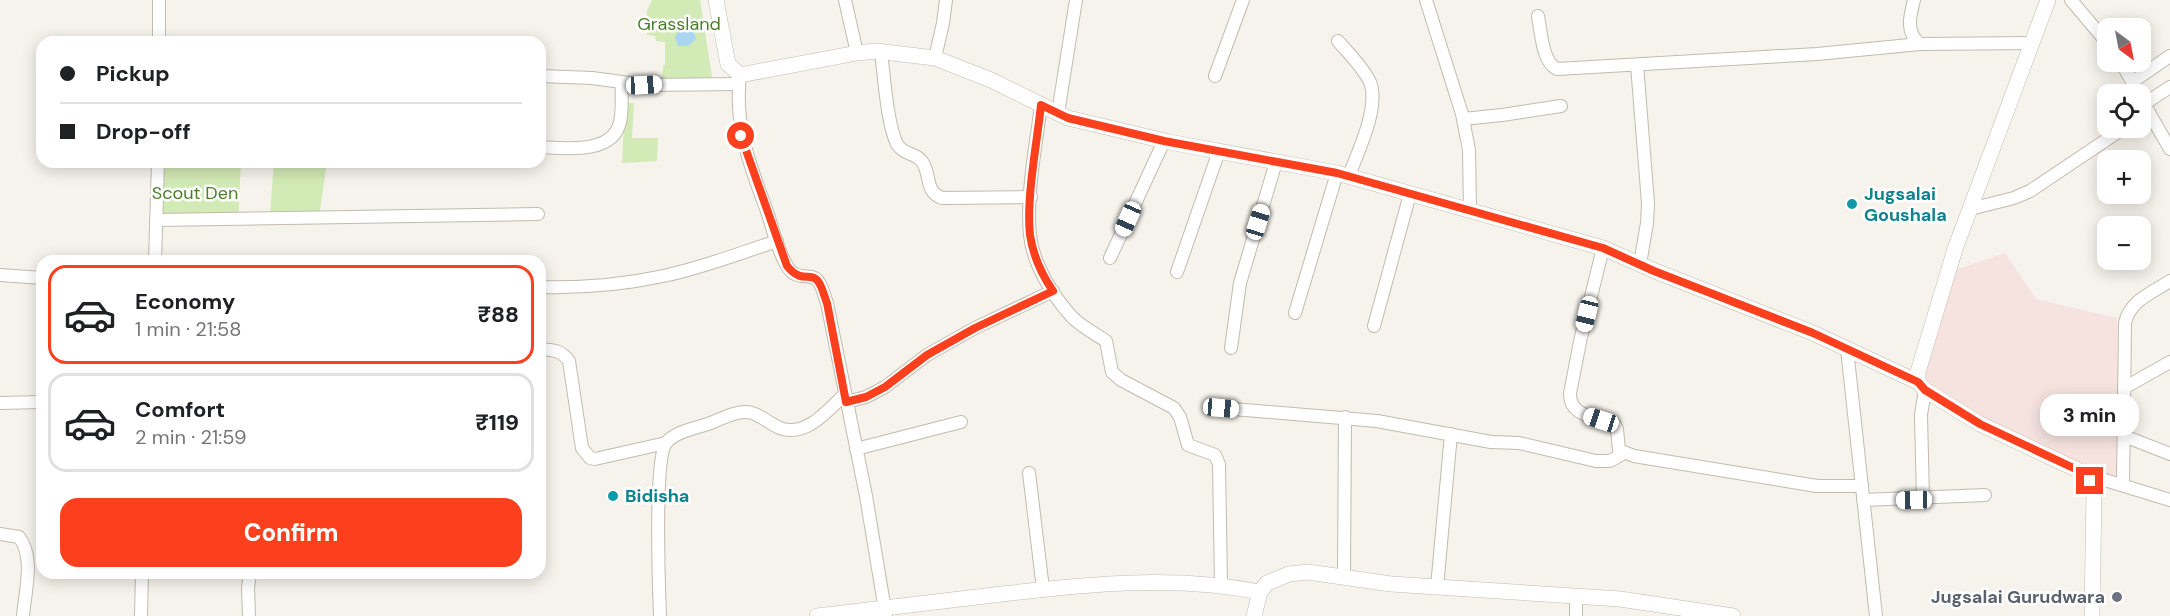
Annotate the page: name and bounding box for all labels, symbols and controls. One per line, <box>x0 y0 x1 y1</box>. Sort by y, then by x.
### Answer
park label: Grassland <box>637 12 721 36</box>
north arrow <box>2097 18 2151 72</box>
map controls <box>2097 18 2151 270</box>
text: Pickup <box>96 59 170 88</box>
car <box>626 75 662 95</box>
button: locate <box>2097 84 2151 138</box>
text: Drop-off <box>96 117 191 146</box>
route start <box>727 122 754 149</box>
button: + <box>2097 150 2151 204</box>
park label: Scout Den <box>152 181 238 205</box>
place label: Jugsalai Goushala <box>1864 182 1947 227</box>
marker: Jugsalai Goushala <box>1845 197 1859 211</box>
car <box>1112 199 1144 239</box>
car <box>1244 202 1272 242</box>
button: − <box>2097 216 2151 270</box>
text: Economy <box>135 287 235 316</box>
icon: car <box>63 288 117 342</box>
car <box>1574 294 1600 334</box>
text: ₹88 <box>478 300 519 329</box>
text: 1 min · 21:58 <box>135 316 241 342</box>
callout: 3 min <box>2040 394 2140 436</box>
text: Comfort <box>135 395 225 424</box>
icon: car <box>63 396 117 450</box>
car <box>1202 397 1240 419</box>
text: 3 min <box>2063 402 2116 428</box>
car <box>1581 406 1621 434</box>
text: ₹119 <box>475 408 519 437</box>
text: 2 min · 21:59 <box>135 424 247 450</box>
route end <box>2076 467 2103 494</box>
place label: Bidisha <box>625 484 689 508</box>
marker: Bidisha <box>606 489 620 503</box>
car <box>1896 491 1932 509</box>
button: Confirm <box>60 498 522 567</box>
place label: Jugsalai Gurudwara <box>1931 585 2105 609</box>
marker: Jugsalai Gurudwara <box>2110 590 2124 604</box>

